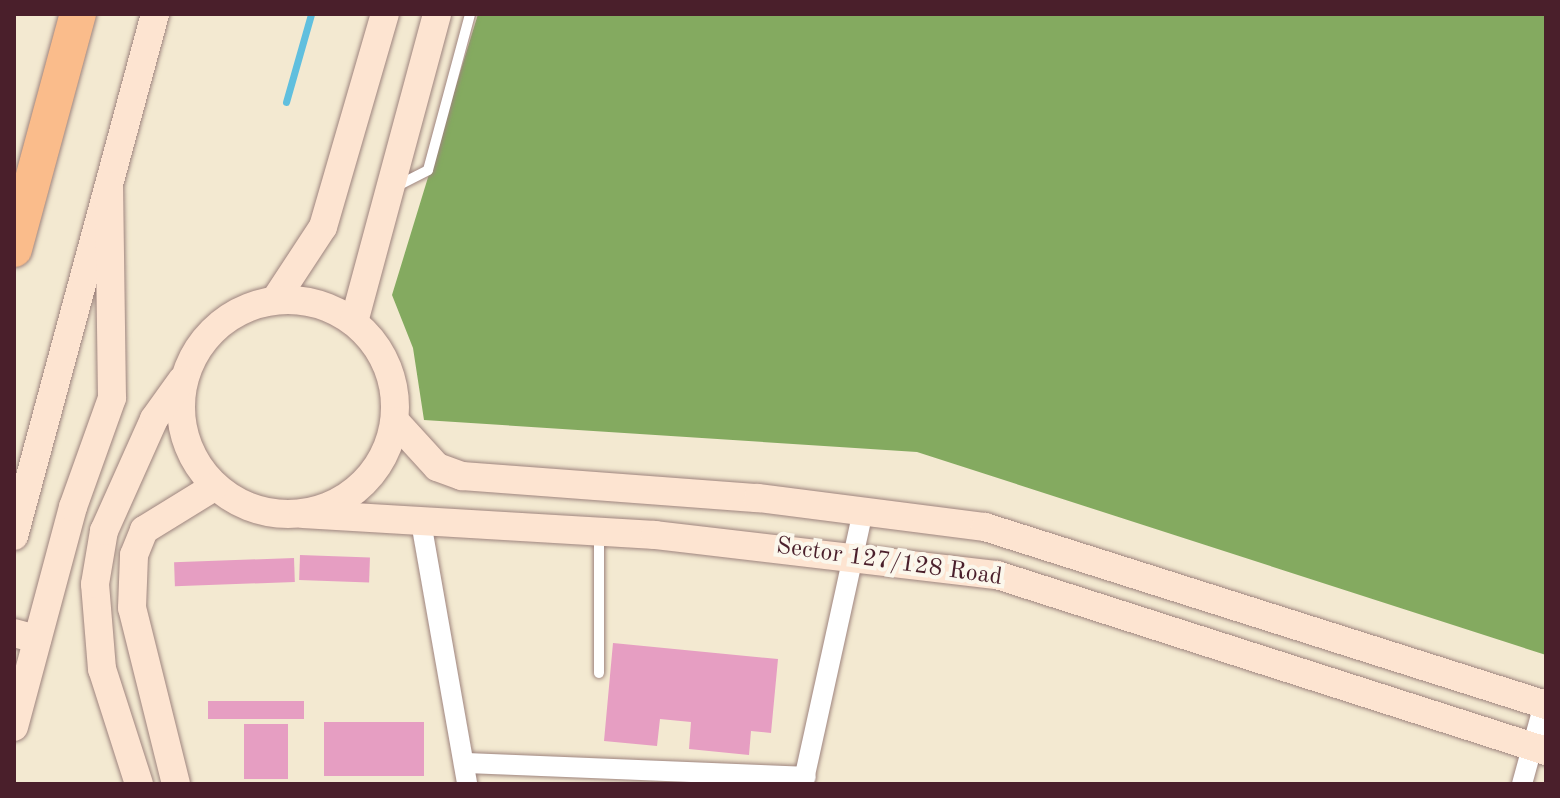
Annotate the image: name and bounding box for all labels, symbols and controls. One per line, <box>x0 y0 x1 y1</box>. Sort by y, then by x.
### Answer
street label: Sector 127/128 Road <box>774 533 1004 593</box>

